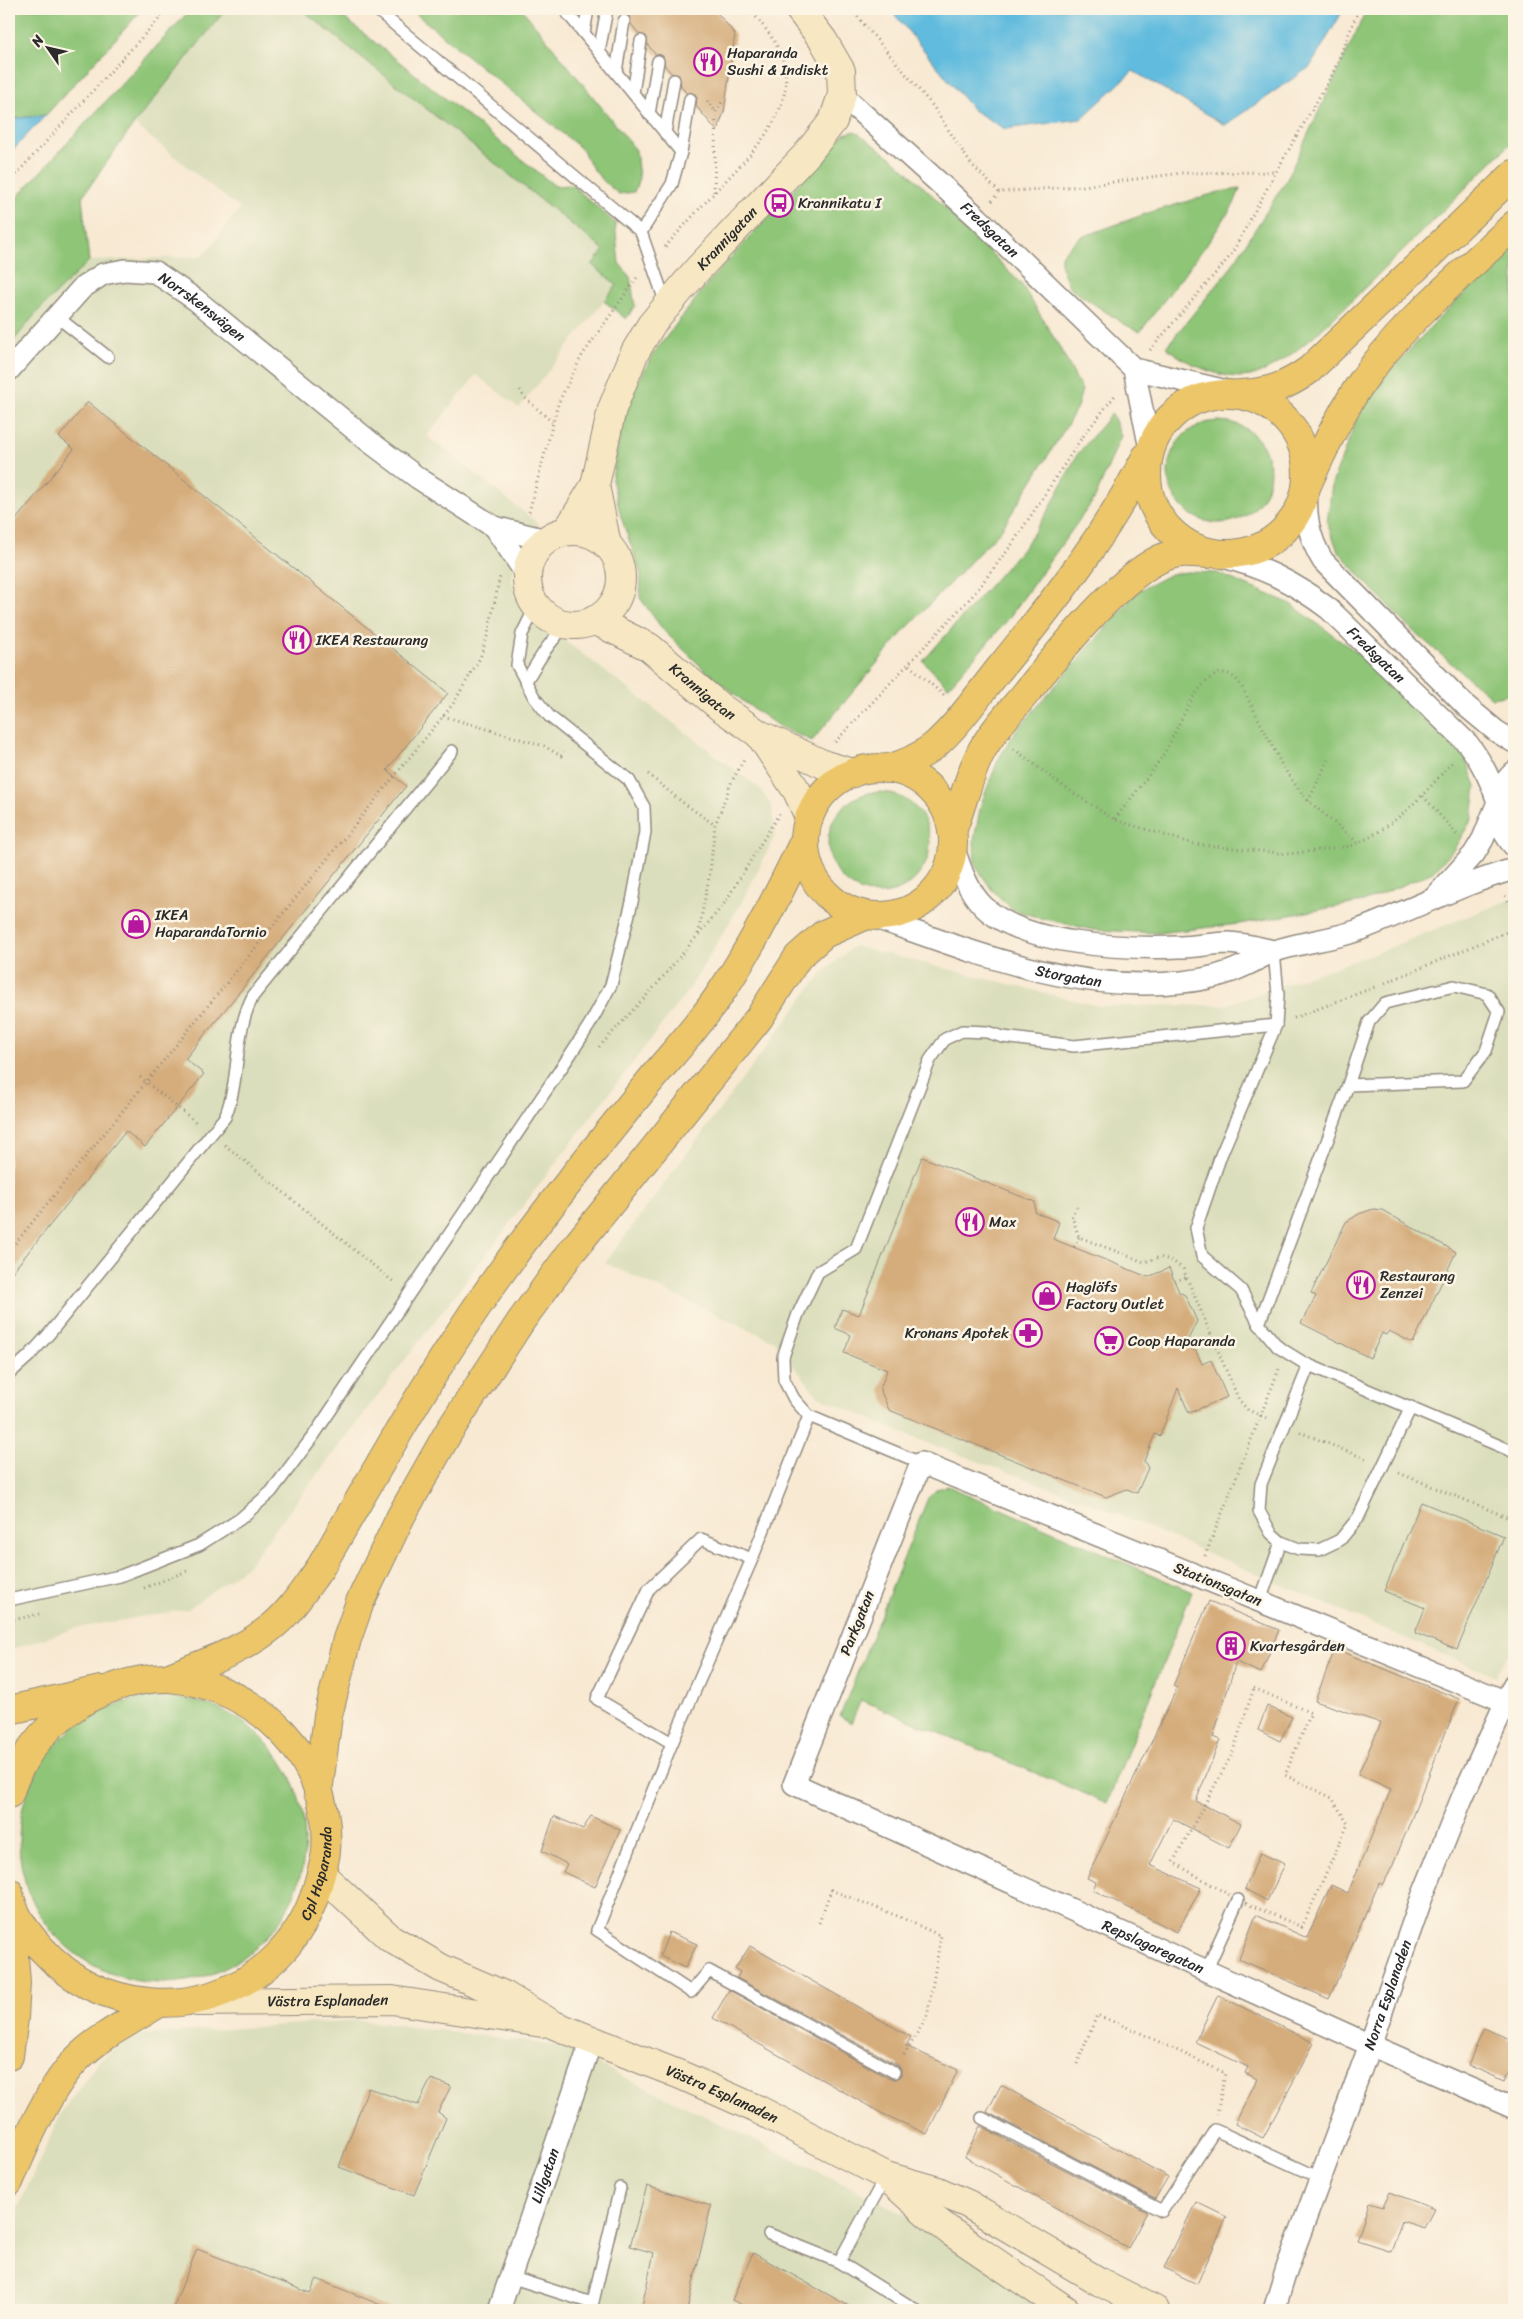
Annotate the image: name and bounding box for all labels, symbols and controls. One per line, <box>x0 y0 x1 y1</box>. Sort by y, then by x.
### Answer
north arrow <box>22 22 72 72</box>
text: N <box>24 30 51 53</box>
place label: Haparanda Sushi & Indiskt <box>727 40 829 83</box>
restaurant icon: Haparanda Sushi & Indiskt <box>693 47 723 77</box>
bus stop icon: Krannikatu I <box>764 188 794 218</box>
place label: Krannikatu I <box>798 190 882 216</box>
street label: Fredsgatan <box>954 195 1025 264</box>
street label: Krannigatan <box>690 200 764 276</box>
street label: Norrskensvägen <box>153 265 251 349</box>
street label: Fredsgatan <box>1341 620 1412 690</box>
restaurant icon: IKEA Restaurang <box>282 625 312 655</box>
place label: IKEA Restaurang <box>315 627 429 653</box>
street label: Krannigatan <box>663 656 741 727</box>
place label: IKEA HaparandaTornio <box>154 902 267 945</box>
shop icon: IKEA HaparandaTornio <box>121 909 151 939</box>
street label: Storgatan <box>1033 957 1103 995</box>
restaurant icon: Max <box>955 1207 985 1237</box>
place label: Max <box>989 1209 1017 1235</box>
place label: Restaurang Zenzei <box>1380 1263 1456 1306</box>
restaurant icon: Restaurang Zenzei <box>1346 1270 1376 1300</box>
place label: Haglöfs Factory Outlet <box>1066 1274 1165 1317</box>
shop icon: Haglöfs Factory Outlet <box>1032 1281 1062 1311</box>
pharmacy icon: Kronans Apotek <box>1013 1318 1043 1348</box>
place label: Kronans Apotek <box>905 1320 1010 1346</box>
supermarket icon: Coop Haparanda <box>1094 1326 1124 1356</box>
place label: Coop Haparanda <box>1128 1328 1236 1354</box>
street label: Stationsgatan <box>1170 1554 1266 1614</box>
street label: Parkgatan <box>832 1587 882 1659</box>
building icon: Kvartesgården <box>1216 1631 1246 1661</box>
place label: Kvartesgården <box>1250 1633 1345 1659</box>
street label: Cpl Haparanda <box>293 1825 339 1925</box>
street label: Repslagaregatan <box>1098 1912 1209 1981</box>
street label: Norra Esplanaden <box>1356 1936 1419 2054</box>
street label: Västra Esplanaden <box>267 1987 389 2014</box>
street label: Västra Esplanaden <box>662 2058 783 2131</box>
street label: Lillgatan <box>524 2145 567 2207</box>

